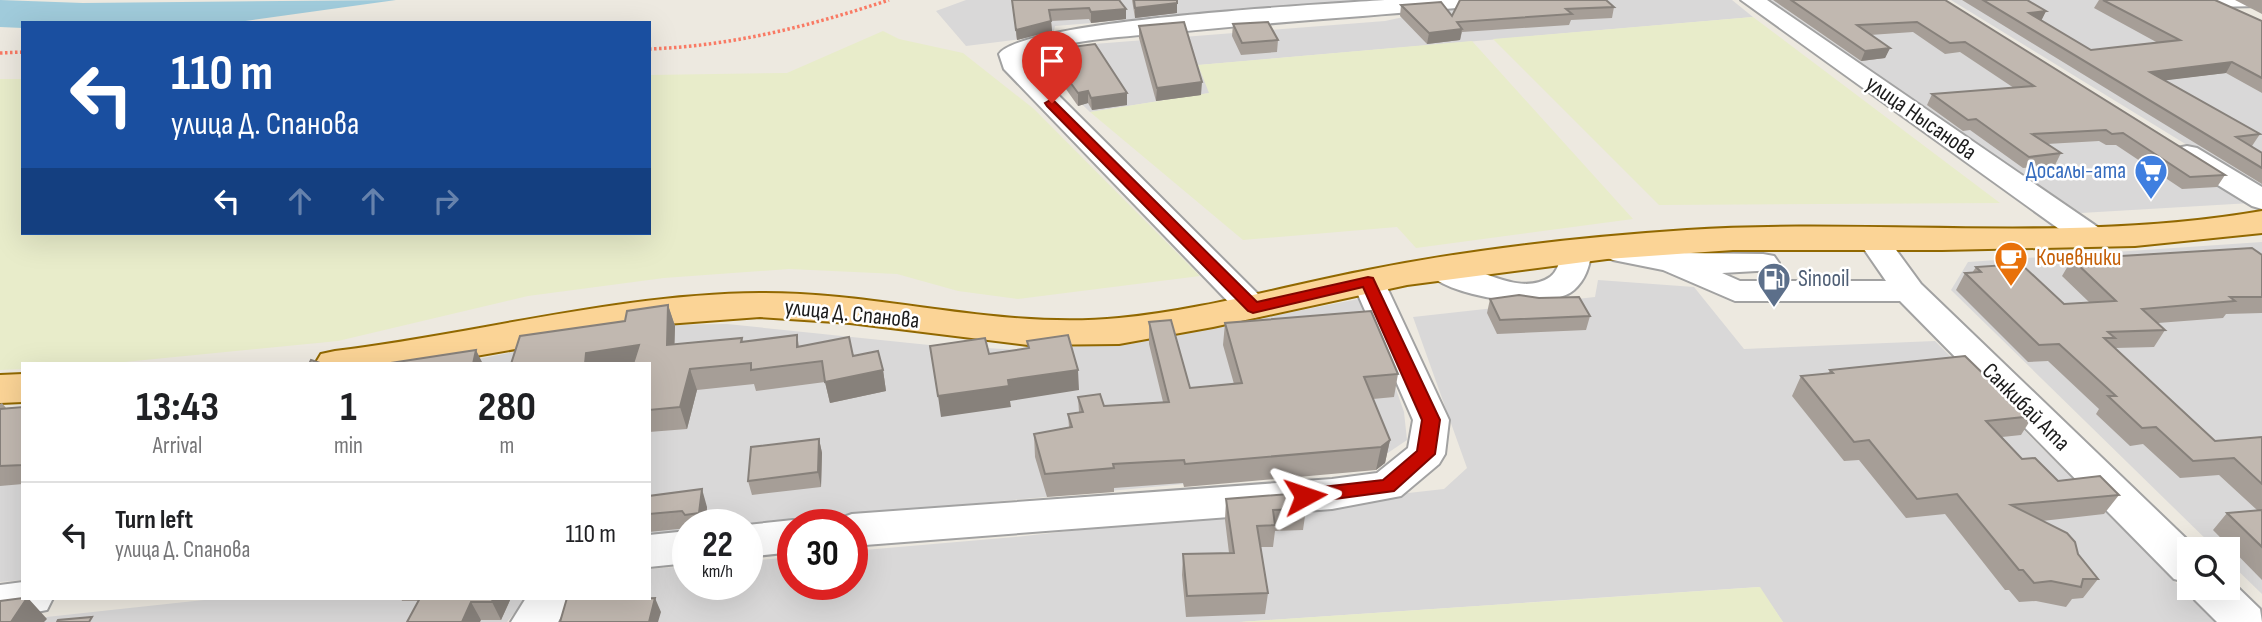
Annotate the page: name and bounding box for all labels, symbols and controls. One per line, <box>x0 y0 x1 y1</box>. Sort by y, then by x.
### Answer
pin <box>1022 31 1082 103</box>
icon: arrive <box>1033 42 1071 80</box>
text: 110 m <box>171 45 273 104</box>
icon: left <box>56 49 147 140</box>
street label: улица Нысанова <box>1860 70 1982 166</box>
text: улица Д. Спанова <box>171 105 359 144</box>
supermarket icon: Досалы-ата <box>2132 152 2170 201</box>
place label: Досалы-ата <box>2026 157 2126 185</box>
icon: left <box>208 182 246 220</box>
icon: ahead <box>281 182 319 220</box>
icon: ahead <box>354 182 392 220</box>
icon: right <box>427 182 465 220</box>
cafe icon: Кочевники <box>1992 239 2030 288</box>
place label: Кочевники <box>2036 244 2121 272</box>
fuel station icon: Sinooil <box>1755 260 1793 309</box>
place label: Sinooil <box>1798 265 1850 293</box>
street label: улица Д. Спанова <box>783 293 921 335</box>
street label: Санкибай Ата <box>1976 357 2076 457</box>
text: 13:43 <box>136 382 219 433</box>
text: 1 <box>340 382 357 433</box>
text: 280 <box>478 382 536 433</box>
text: Arrival <box>153 432 202 460</box>
text: min <box>334 432 363 460</box>
text: m <box>500 432 514 460</box>
position arrow <box>1268 459 1342 533</box>
text: Turn left <box>115 505 193 536</box>
speed limit sign: 30 <box>777 509 868 600</box>
icon: left <box>56 516 94 554</box>
text: 110 m <box>565 519 616 550</box>
text: 22 <box>702 524 733 567</box>
text: улица Д. Спанова <box>115 536 250 564</box>
map controls <box>2177 537 2240 600</box>
button: search <box>2177 537 2240 600</box>
text: km/h <box>702 561 733 582</box>

